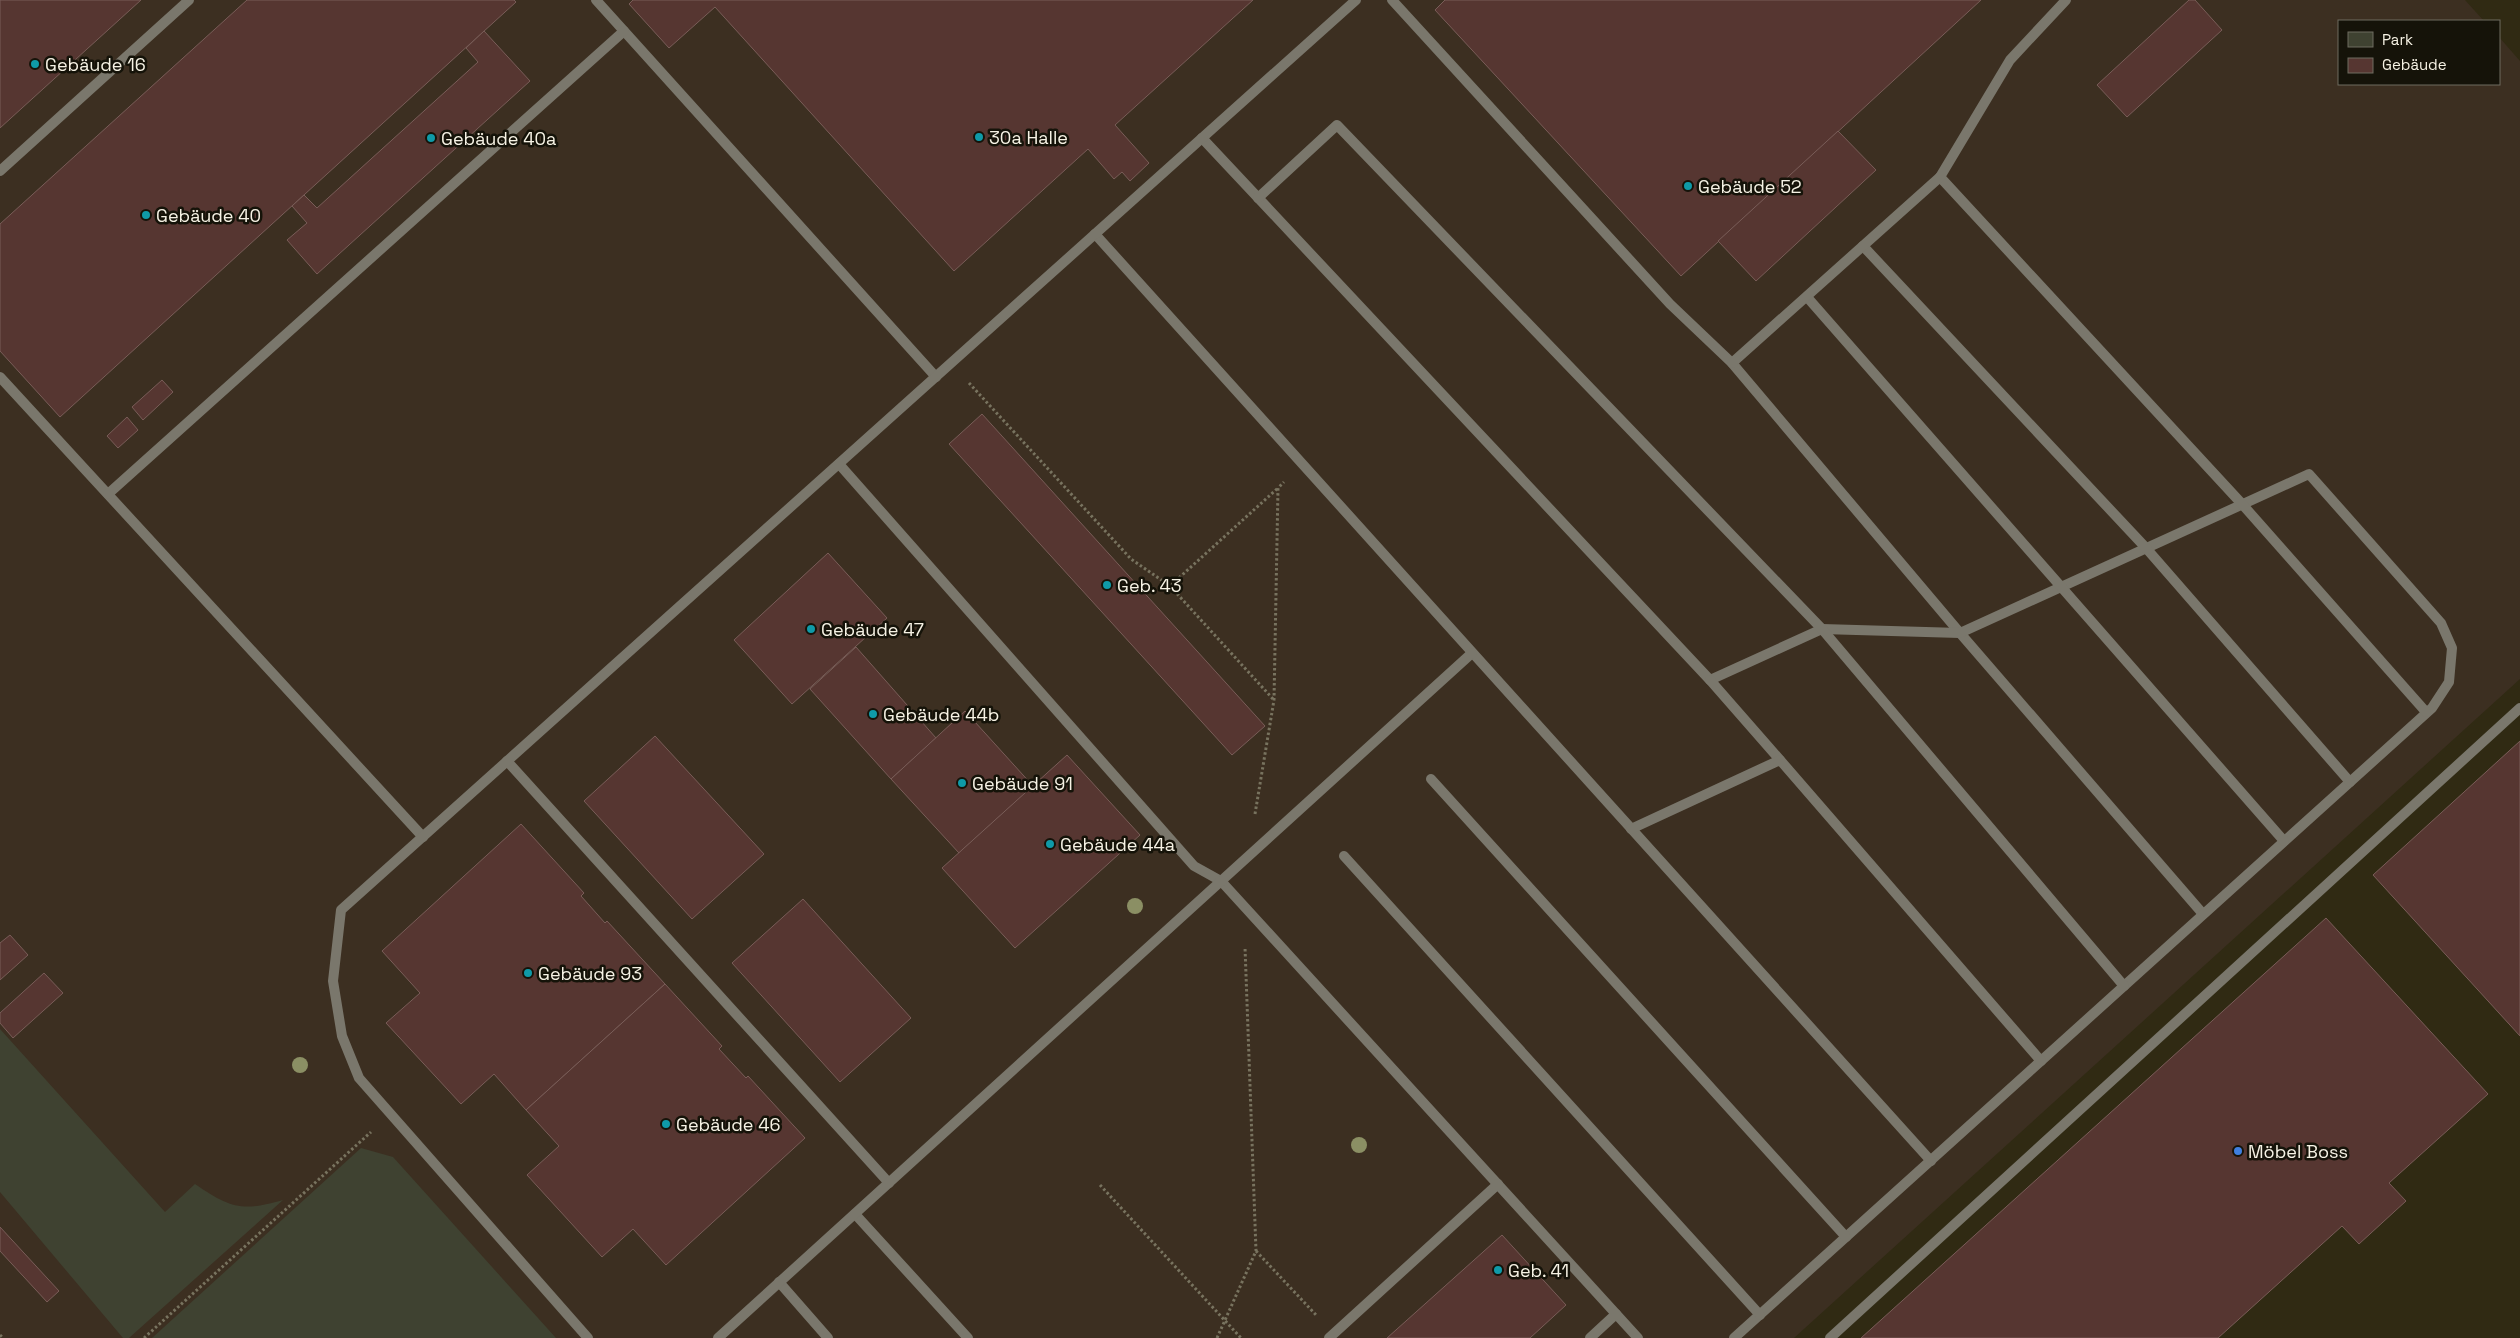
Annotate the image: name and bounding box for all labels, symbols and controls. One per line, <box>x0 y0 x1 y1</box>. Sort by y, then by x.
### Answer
legend <box>2338 20 2500 85</box>
text: Park <box>2382 30 2413 49</box>
place label: Gebäude 16 <box>45 53 146 76</box>
text: Gebäude <box>2382 55 2447 74</box>
marker: Gebäude 16 <box>29 58 41 70</box>
place label: 30a Halle <box>989 126 1068 149</box>
place label: Gebäude 40a <box>441 127 556 150</box>
marker: 30a Halle <box>973 131 985 143</box>
marker: Gebäude 40a <box>425 132 437 144</box>
place label: Gebäude 52 <box>1698 175 1802 198</box>
marker: Gebäude 52 <box>1682 180 1694 192</box>
place label: Gebäude 40 <box>156 204 261 227</box>
marker: Gebäude 40 <box>140 209 152 221</box>
place label: Geb. 43 <box>1117 574 1182 597</box>
marker: Geb. 43 <box>1101 579 1113 591</box>
place label: Gebäude 47 <box>821 618 924 641</box>
marker: Gebäude 47 <box>805 623 817 635</box>
place label: Gebäude 44b <box>883 703 999 726</box>
marker: Gebäude 44b <box>867 708 879 720</box>
place label: Gebäude 91 <box>972 772 1073 795</box>
marker: Gebäude 91 <box>956 777 968 789</box>
place label: Gebäude 44a <box>1060 833 1175 856</box>
marker: Gebäude 44a <box>1044 838 1056 850</box>
place label: Gebäude 93 <box>538 962 642 985</box>
marker: Gebäude 93 <box>522 967 534 979</box>
place label: Gebäude 46 <box>676 1113 780 1136</box>
marker: Gebäude 46 <box>660 1118 672 1130</box>
place label: Möbel Boss <box>2248 1140 2348 1163</box>
marker: Möbel Boss <box>2232 1145 2244 1157</box>
place label: Geb. 41 <box>1508 1259 1569 1282</box>
marker: Geb. 41 <box>1492 1264 1504 1276</box>

